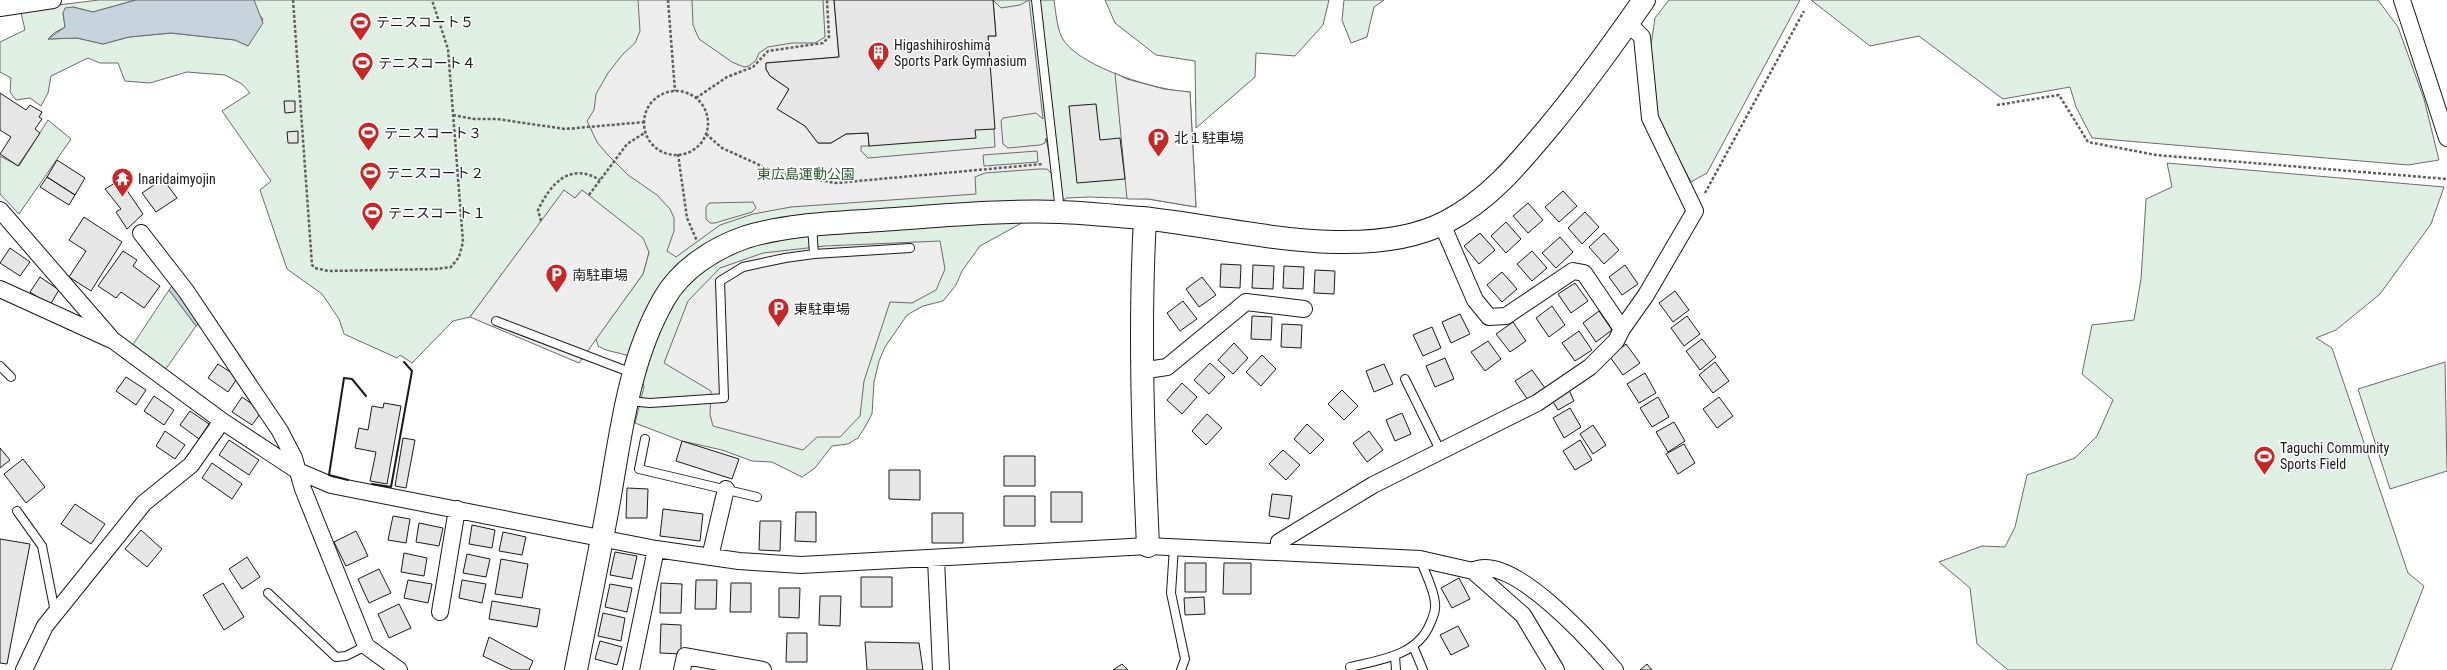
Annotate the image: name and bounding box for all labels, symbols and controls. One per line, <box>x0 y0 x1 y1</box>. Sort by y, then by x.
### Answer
sports icon: テニスコート５ <box>347 9 373 42</box>
place label: テニスコート５ <box>376 14 474 30</box>
place label: Higashihiroshima Sports Park Gymnasium <box>894 37 1027 69</box>
building icon: Higashihiroshima Sports Park Gymnasium <box>866 40 892 73</box>
sports icon: テニスコート４ <box>350 50 376 83</box>
place label: テニスコート４ <box>378 55 476 71</box>
sports icon: テニスコート３ <box>355 120 381 153</box>
place label: テニスコート３ <box>384 125 482 141</box>
parking icon: 北１駐車場 <box>1145 125 1171 158</box>
place label: 北１駐車場 <box>1174 130 1244 146</box>
sports icon: テニスコート２ <box>357 160 383 193</box>
place label: テニスコート２ <box>386 165 484 181</box>
temple icon: Inaridaimyojin <box>110 166 136 199</box>
park label: 東広島運動公園 <box>757 166 855 182</box>
place label: Inaridaimyojin <box>138 171 216 187</box>
sports icon: テニスコート１ <box>359 200 385 233</box>
place label: テニスコート１ <box>388 205 486 221</box>
parking icon: 南駐車場 <box>544 262 570 295</box>
place label: 南駐車場 <box>572 267 628 283</box>
parking icon: 東駐車場 <box>766 296 792 329</box>
place label: 東駐車場 <box>794 301 850 317</box>
place label: Taguchi Community Sports Field <box>2280 440 2389 472</box>
sports icon: Taguchi Community Sports Field <box>2251 443 2277 476</box>

